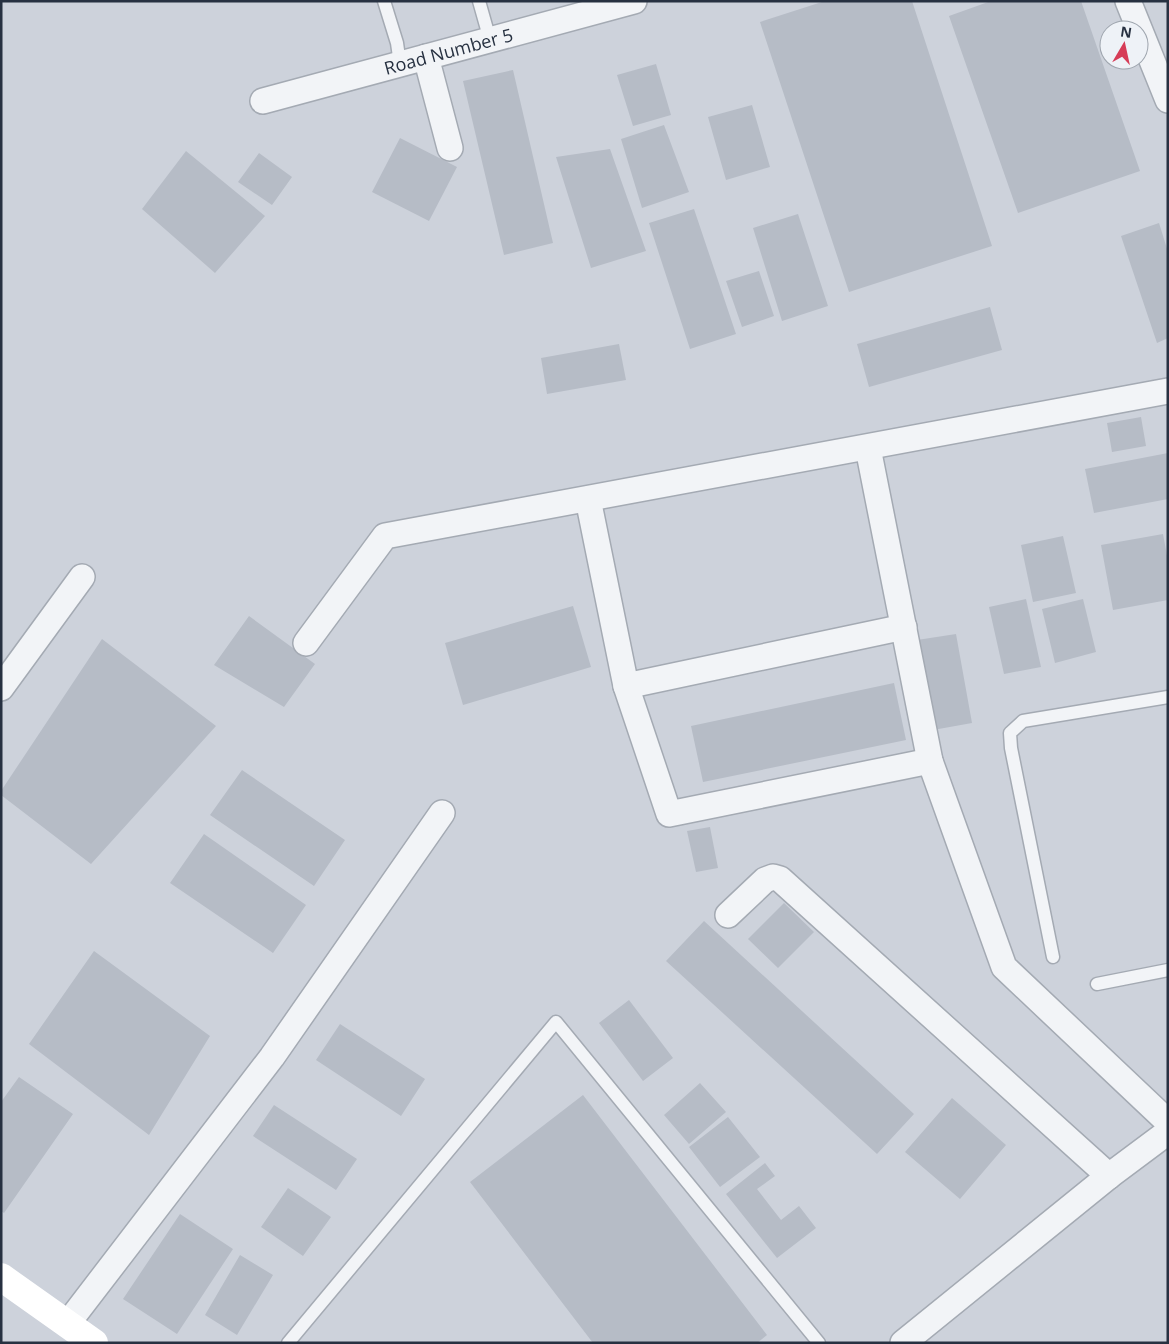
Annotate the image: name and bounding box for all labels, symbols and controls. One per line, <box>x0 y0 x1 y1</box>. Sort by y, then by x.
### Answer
north arrow <box>1099 20 1149 70</box>
text: N <box>1119 21 1133 42</box>
street label: Road Number 5 <box>381 22 515 80</box>

